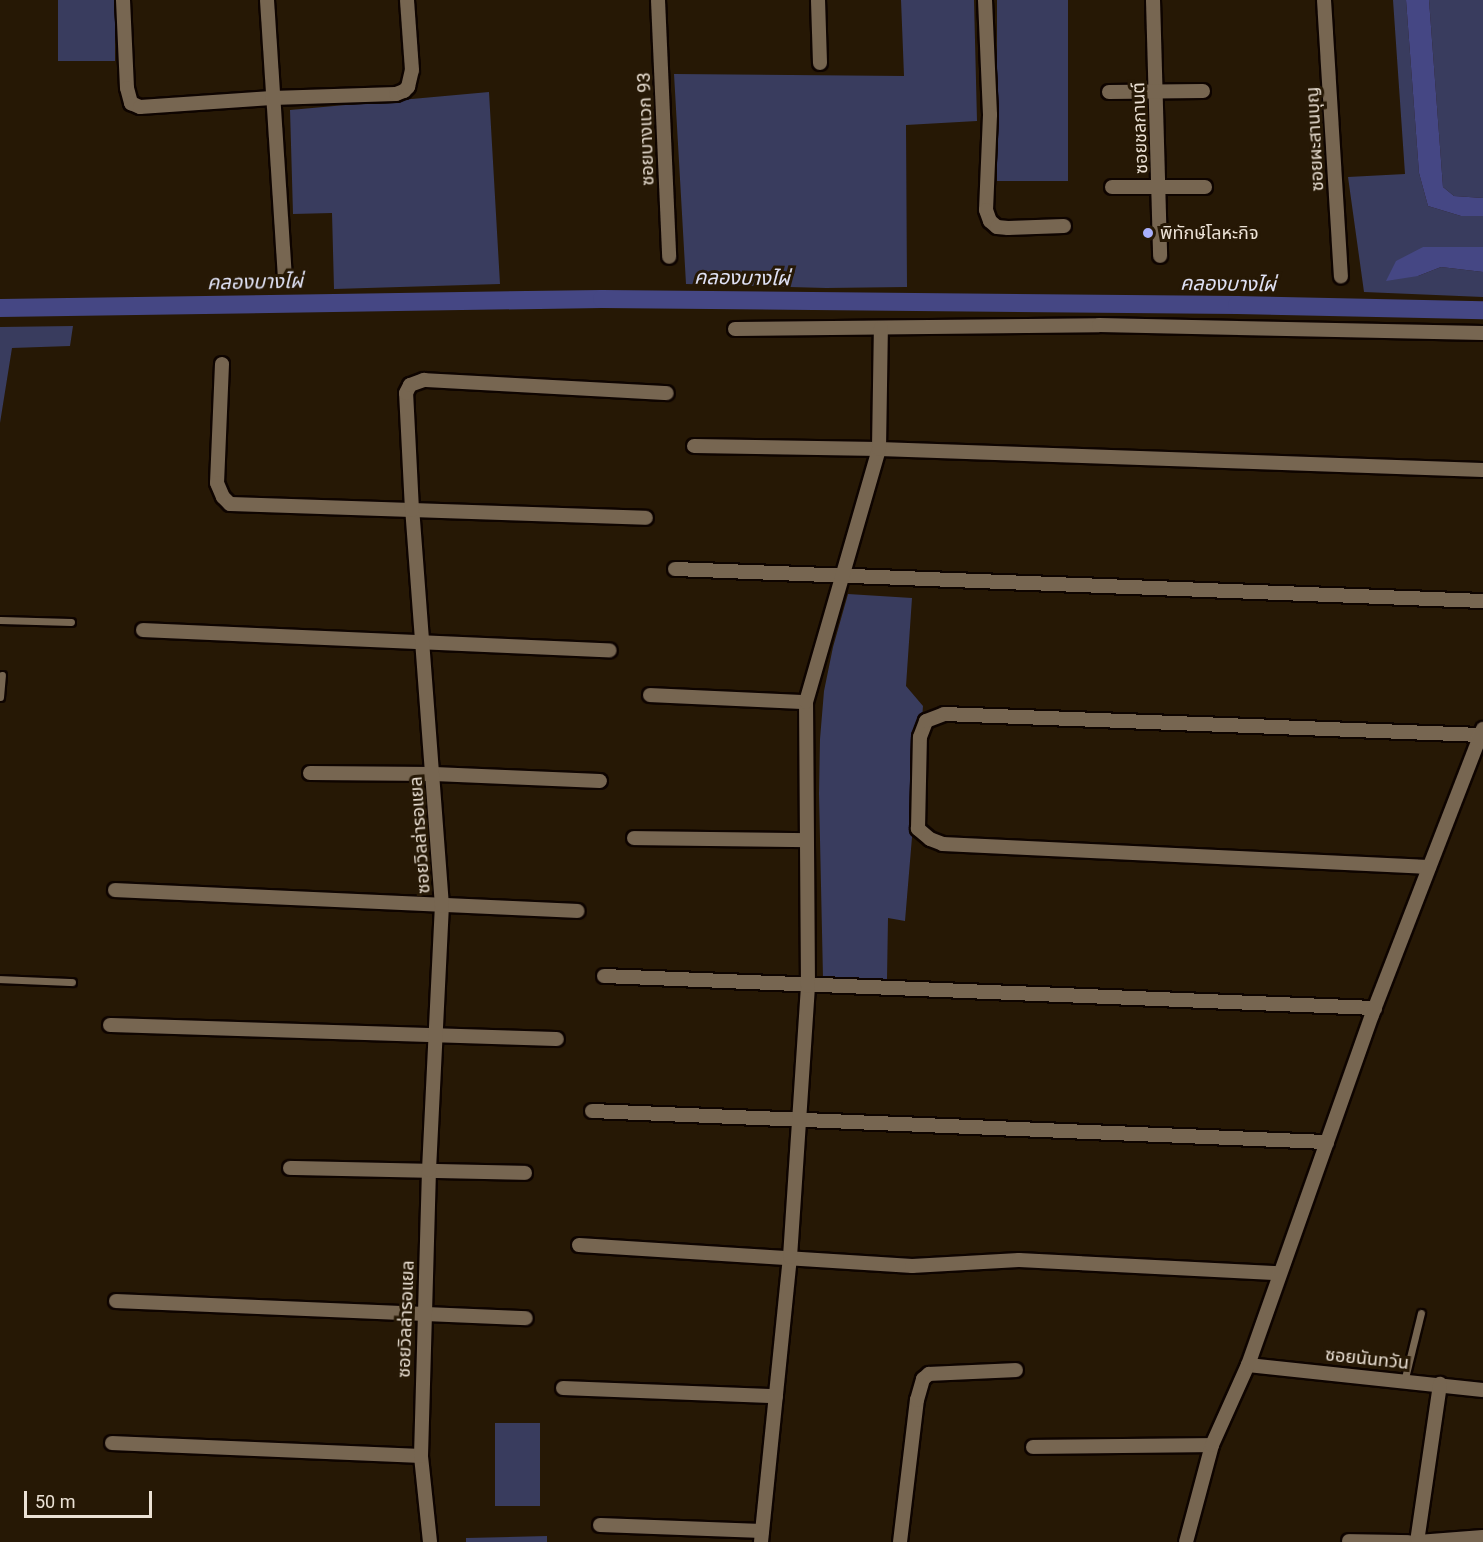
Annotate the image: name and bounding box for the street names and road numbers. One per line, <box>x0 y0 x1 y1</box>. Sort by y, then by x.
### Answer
street label: ซอยบางแวก 93 <box>633 72 659 186</box>
street label: ซอยชลกานต์ <box>1128 82 1152 174</box>
street label: ซอยผะสานบุญ <box>1301 86 1329 192</box>
street label: ซอยวิลล่ารอแยล <box>405 776 435 894</box>
street label: ซอยวิลล่ารอแยล <box>393 1260 419 1378</box>
street label: ซอยนันทวัน <box>1324 1344 1410 1374</box>

